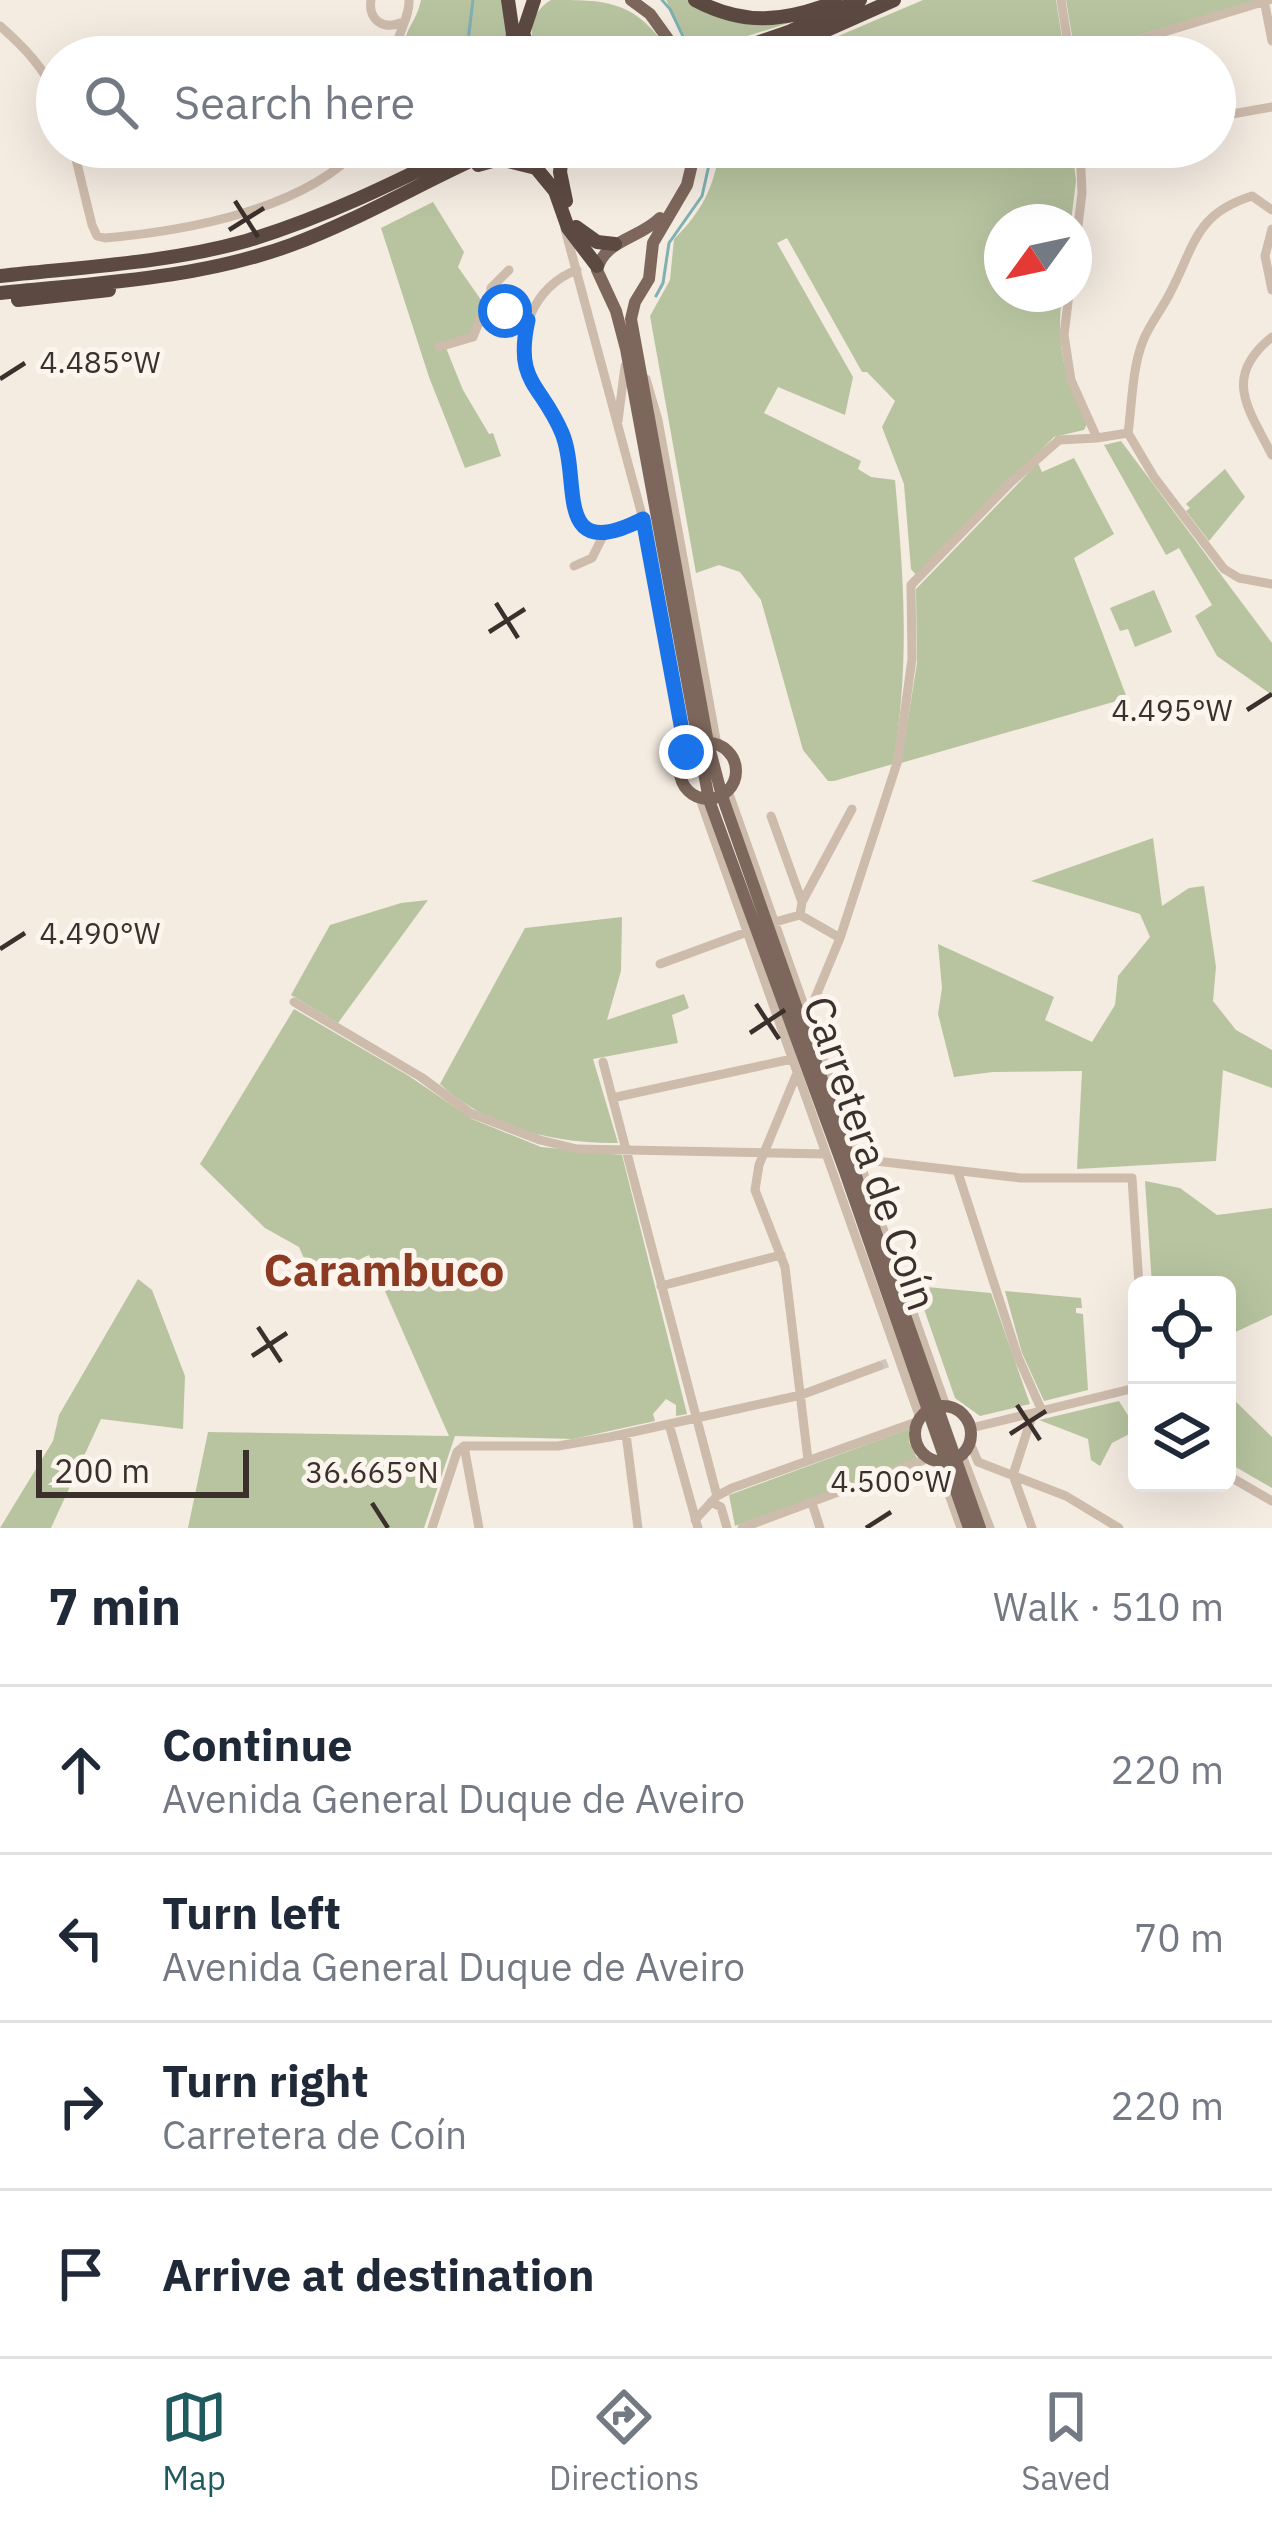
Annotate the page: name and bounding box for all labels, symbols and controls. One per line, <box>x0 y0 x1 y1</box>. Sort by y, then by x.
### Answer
search box <box>36 36 1236 168</box>
icon: search <box>78 69 144 135</box>
text: Search here <box>174 73 415 131</box>
north arrow <box>984 204 1092 312</box>
route start <box>478 284 532 338</box>
text: 4.485°W <box>40 342 161 381</box>
text: 4.495°W <box>1112 690 1233 729</box>
route end <box>659 725 713 779</box>
text: 4.490°W <box>40 913 161 952</box>
street label: Carretera de Coín <box>791 989 951 1317</box>
district label: Carambuco <box>264 1240 504 1298</box>
map controls <box>1128 1276 1236 1492</box>
button: locate <box>1128 1276 1236 1384</box>
button: layers <box>1128 1384 1236 1492</box>
scale bar <box>36 1444 249 1497</box>
text: 200 m <box>54 1449 150 1492</box>
text: 36.665°N <box>305 1452 439 1491</box>
text: 4.500°W <box>831 1461 952 1500</box>
text: 7 min <box>48 1573 181 1639</box>
text: Walk · 510 m <box>993 1581 1224 1632</box>
text: Continue <box>162 1715 353 1773</box>
icon: ahead <box>48 1737 114 1803</box>
text: 220 m <box>1111 1744 1224 1795</box>
text: Avenida General Duque de Aveiro <box>162 1773 745 1824</box>
text: Turn left <box>162 1883 341 1941</box>
icon: left <box>48 1905 114 1971</box>
text: 70 m <box>1134 1912 1224 1963</box>
text: Avenida General Duque de Aveiro <box>162 1941 745 1992</box>
text: Turn right <box>162 2051 369 2109</box>
icon: right <box>48 2073 114 2139</box>
text: 220 m <box>1111 2080 1224 2131</box>
text: Carretera de Coín <box>162 2109 467 2160</box>
icon: arrive <box>48 2241 114 2307</box>
text: Arrive at destination <box>162 2245 595 2303</box>
tab: Map <box>161 2384 227 2499</box>
tab: Directions <box>549 2384 699 2499</box>
tab: Saved <box>1021 2384 1111 2499</box>

